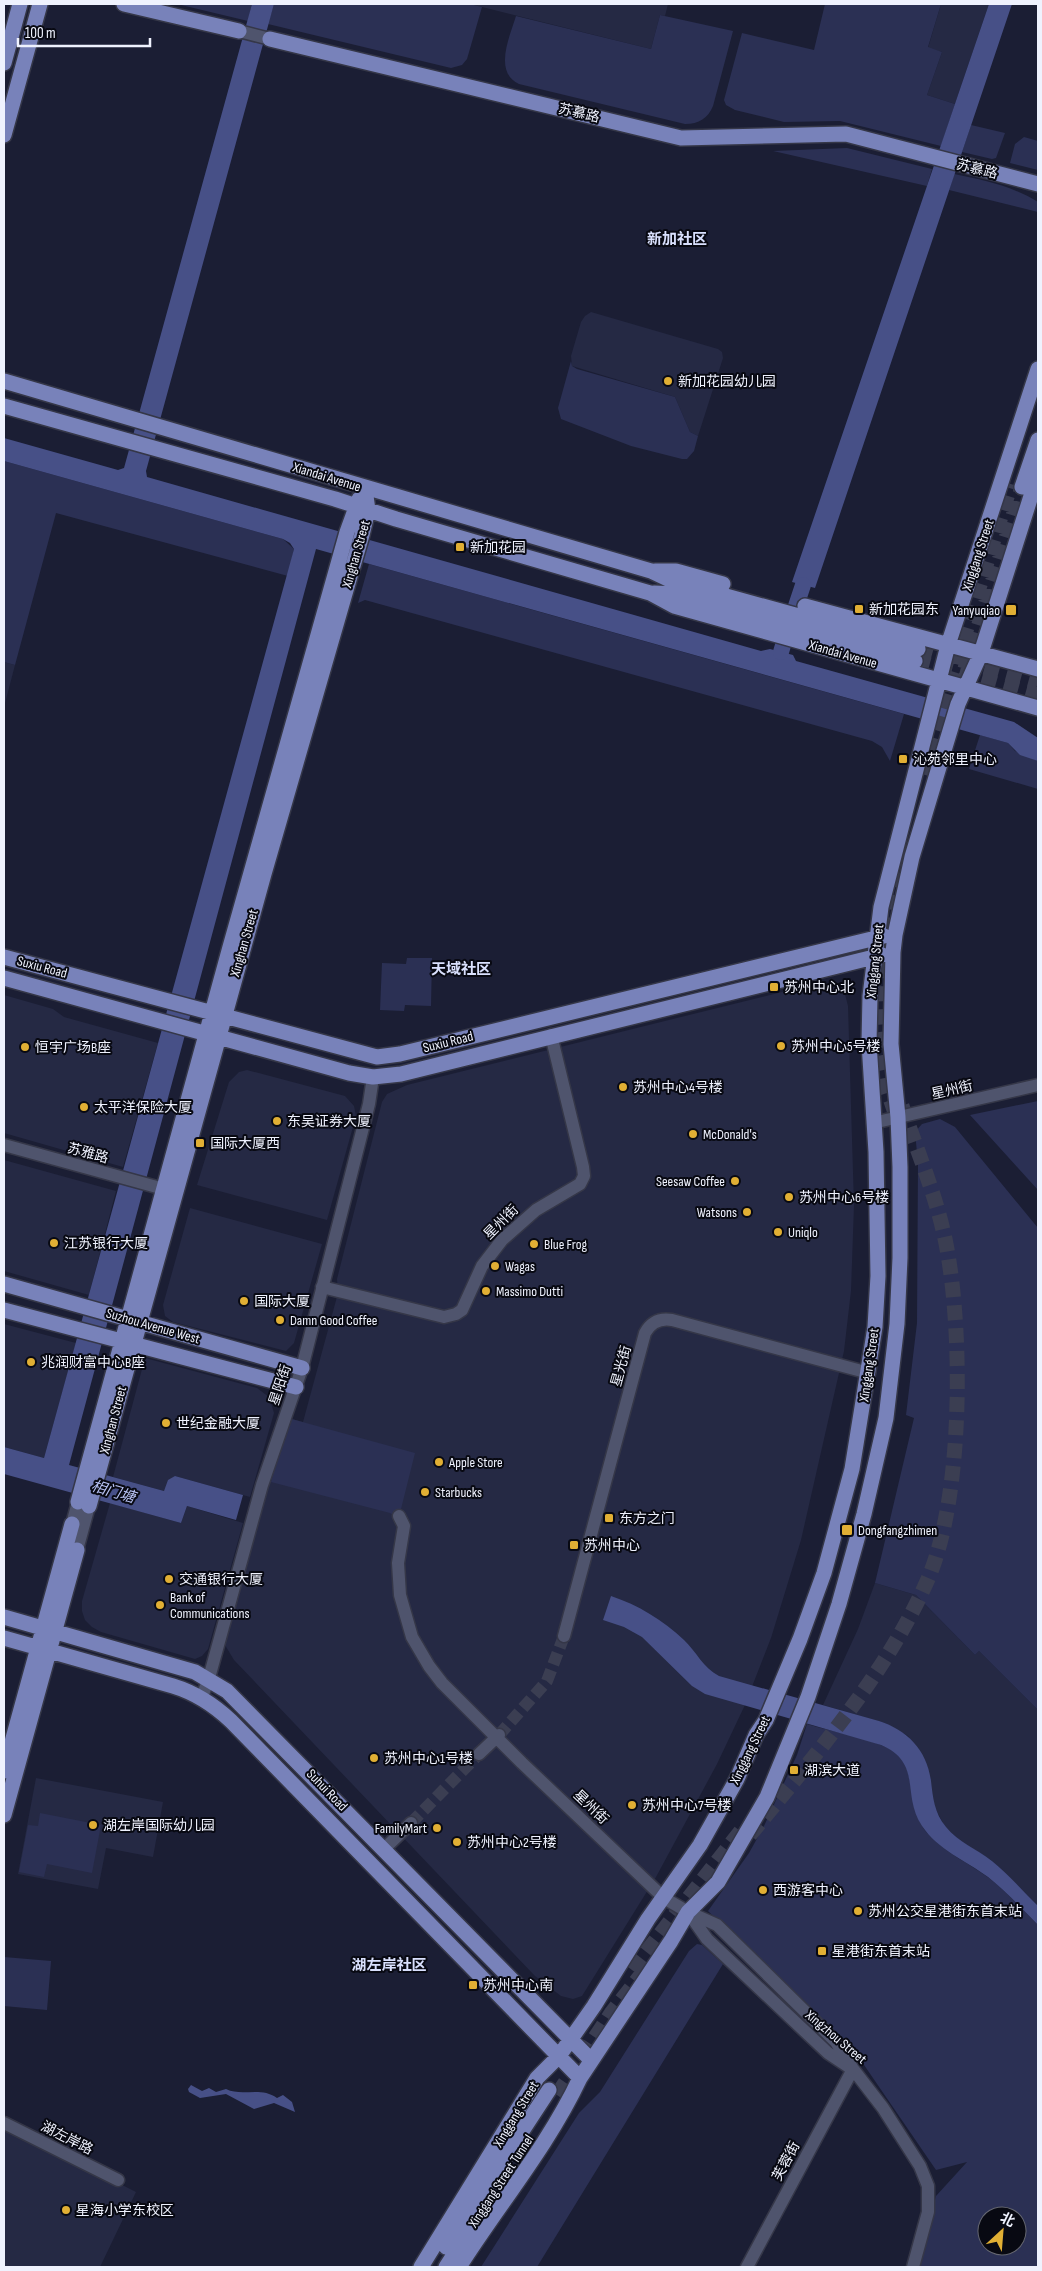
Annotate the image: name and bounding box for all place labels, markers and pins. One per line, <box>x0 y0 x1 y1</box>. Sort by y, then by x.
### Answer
place label: 新加花园幼儿园 <box>678 373 776 390</box>
marker: 新加花园幼儿园 <box>662 375 674 387</box>
place label: 新加花园 <box>470 539 526 556</box>
marker: 新加花园 <box>454 541 466 553</box>
place label: 新加花园东 <box>869 601 939 618</box>
place label: Yanyuqiao <box>953 602 1000 619</box>
marker: 新加花园东 <box>853 603 865 615</box>
marker: Yanyuqiao <box>1004 603 1018 617</box>
place label: 沁苑邻里中心 <box>913 751 997 768</box>
marker: 沁苑邻里中心 <box>897 753 909 765</box>
place label: 苏州中心北 <box>784 979 854 996</box>
marker: 苏州中心北 <box>768 981 780 993</box>
place label: 苏州中心5号楼 <box>791 1038 881 1055</box>
place label: 恒宇广场B座 <box>35 1039 111 1056</box>
marker: 苏州中心5号楼 <box>775 1040 787 1052</box>
marker: 恒宇广场B座 <box>19 1041 31 1053</box>
place label: 苏州中心4号楼 <box>633 1079 723 1096</box>
marker: 苏州中心4号楼 <box>617 1081 629 1093</box>
place label: 太平洋保险大厦 <box>94 1099 192 1116</box>
marker: 太平洋保险大厦 <box>78 1101 90 1113</box>
place label: 东吴证券大厦 <box>287 1113 371 1130</box>
marker: 东吴证券大厦 <box>271 1115 283 1127</box>
place label: McDonald's <box>703 1126 757 1143</box>
marker: McDonald's <box>687 1128 699 1140</box>
place label: 国际大厦西 <box>210 1135 280 1152</box>
marker: 国际大厦西 <box>194 1137 206 1149</box>
place label: Seesaw Coffee <box>656 1173 725 1190</box>
marker: Seesaw Coffee <box>729 1175 741 1187</box>
place label: 苏州中心6号楼 <box>799 1189 889 1206</box>
marker: 苏州中心6号楼 <box>783 1191 795 1203</box>
place label: Watsons <box>697 1204 737 1221</box>
marker: Watsons <box>741 1206 753 1218</box>
place label: Uniqlo <box>788 1224 818 1241</box>
marker: Uniqlo <box>772 1226 784 1238</box>
place label: 江苏银行大厦 <box>64 1235 148 1252</box>
place label: Blue Frog <box>544 1236 587 1253</box>
marker: 江苏银行大厦 <box>48 1237 60 1249</box>
marker: Blue Frog <box>528 1238 540 1250</box>
place label: Wagas <box>505 1258 535 1275</box>
marker: Wagas <box>489 1260 501 1272</box>
place label: Massimo Dutti <box>496 1283 563 1300</box>
marker: Massimo Dutti <box>480 1285 492 1297</box>
place label: 国际大厦 <box>254 1293 310 1310</box>
marker: 国际大厦 <box>238 1295 250 1307</box>
place label: Damn Good Coffee <box>290 1312 378 1329</box>
marker: Damn Good Coffee <box>274 1314 286 1326</box>
place label: 兆润财富中心B座 <box>41 1354 145 1371</box>
marker: 兆润财富中心B座 <box>25 1356 37 1368</box>
place label: 世纪金融大厦 <box>176 1415 260 1432</box>
marker: 世纪金融大厦 <box>160 1417 172 1429</box>
place label: Apple Store <box>448 1454 503 1471</box>
marker: Apple Store <box>433 1456 445 1468</box>
place label: Starbucks <box>435 1484 482 1501</box>
marker: Starbucks <box>419 1486 431 1498</box>
place label: 东方之门 <box>619 1510 675 1527</box>
marker: 东方之门 <box>603 1512 615 1524</box>
place label: Dongfangzhimen <box>858 1522 937 1539</box>
marker: Dongfangzhimen <box>840 1523 854 1537</box>
place label: 苏州中心 <box>584 1537 640 1554</box>
marker: 苏州中心 <box>568 1539 580 1551</box>
place label: 交通银行大厦 <box>179 1571 263 1588</box>
marker: 交通银行大厦 <box>163 1573 175 1585</box>
place label: Bank of Communications <box>170 1589 249 1622</box>
marker: Bank of Communications <box>154 1599 166 1611</box>
place label: 苏州中心1号楼 <box>384 1750 473 1767</box>
marker: 苏州中心1号楼 <box>368 1752 380 1764</box>
place label: 湖滨大道 <box>804 1762 860 1779</box>
marker: 湖滨大道 <box>788 1764 800 1776</box>
place label: 苏州中心7号楼 <box>642 1797 732 1814</box>
marker: 苏州中心7号楼 <box>626 1799 638 1811</box>
place label: 湖左岸国际幼儿园 <box>103 1817 215 1834</box>
marker: 湖左岸国际幼儿园 <box>87 1819 99 1831</box>
place label: FamilyMart <box>375 1820 427 1837</box>
marker: FamilyMart <box>431 1822 443 1834</box>
place label: 苏州中心2号楼 <box>467 1834 557 1851</box>
marker: 苏州中心2号楼 <box>451 1836 463 1848</box>
place label: 西游客中心 <box>773 1882 843 1899</box>
marker: 西游客中心 <box>757 1884 769 1896</box>
place label: 苏州公交星港街东首末站 <box>868 1903 1022 1920</box>
marker: 苏州公交星港街东首末站 <box>852 1905 864 1917</box>
place label: 星港街东首末站 <box>832 1943 930 1960</box>
marker: 星港街东首末站 <box>816 1945 828 1957</box>
place label: 苏州中心南 <box>483 1977 553 1994</box>
marker: 苏州中心南 <box>467 1979 479 1991</box>
place label: 星海小学东校区 <box>76 2202 174 2219</box>
marker: 星海小学东校区 <box>60 2204 72 2216</box>

